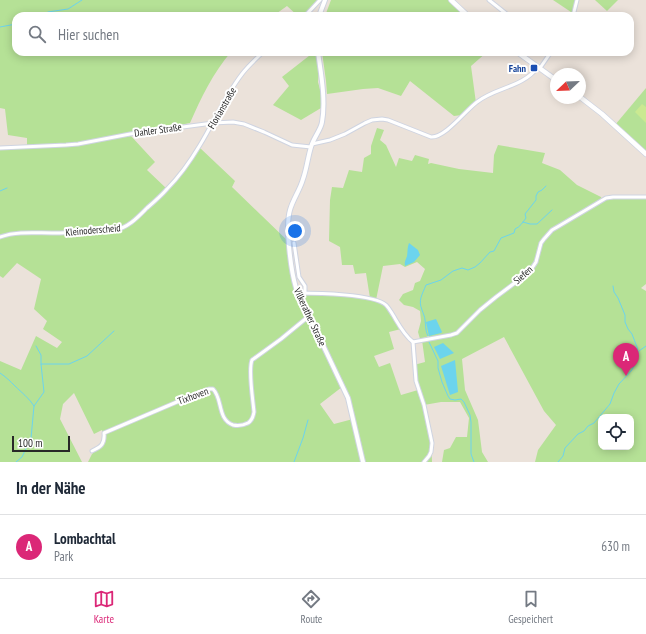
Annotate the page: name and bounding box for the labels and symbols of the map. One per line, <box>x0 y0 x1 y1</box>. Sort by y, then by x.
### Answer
place label: Fahn <box>509 62 526 75</box>
marker: Fahn <box>529 63 539 73</box>
north arrow <box>550 68 586 104</box>
street label: Florianstraße <box>205 85 239 131</box>
street label: Dahler Straße <box>133 120 183 140</box>
street label: Kleinoderscheid <box>65 221 121 239</box>
your location <box>285 221 305 241</box>
street label: Siefen <box>511 263 535 287</box>
street label: Vilkerather Straße <box>290 285 329 348</box>
pin: A <box>613 343 639 376</box>
street label: Tixhoven <box>176 384 210 408</box>
scale bar <box>12 434 70 453</box>

